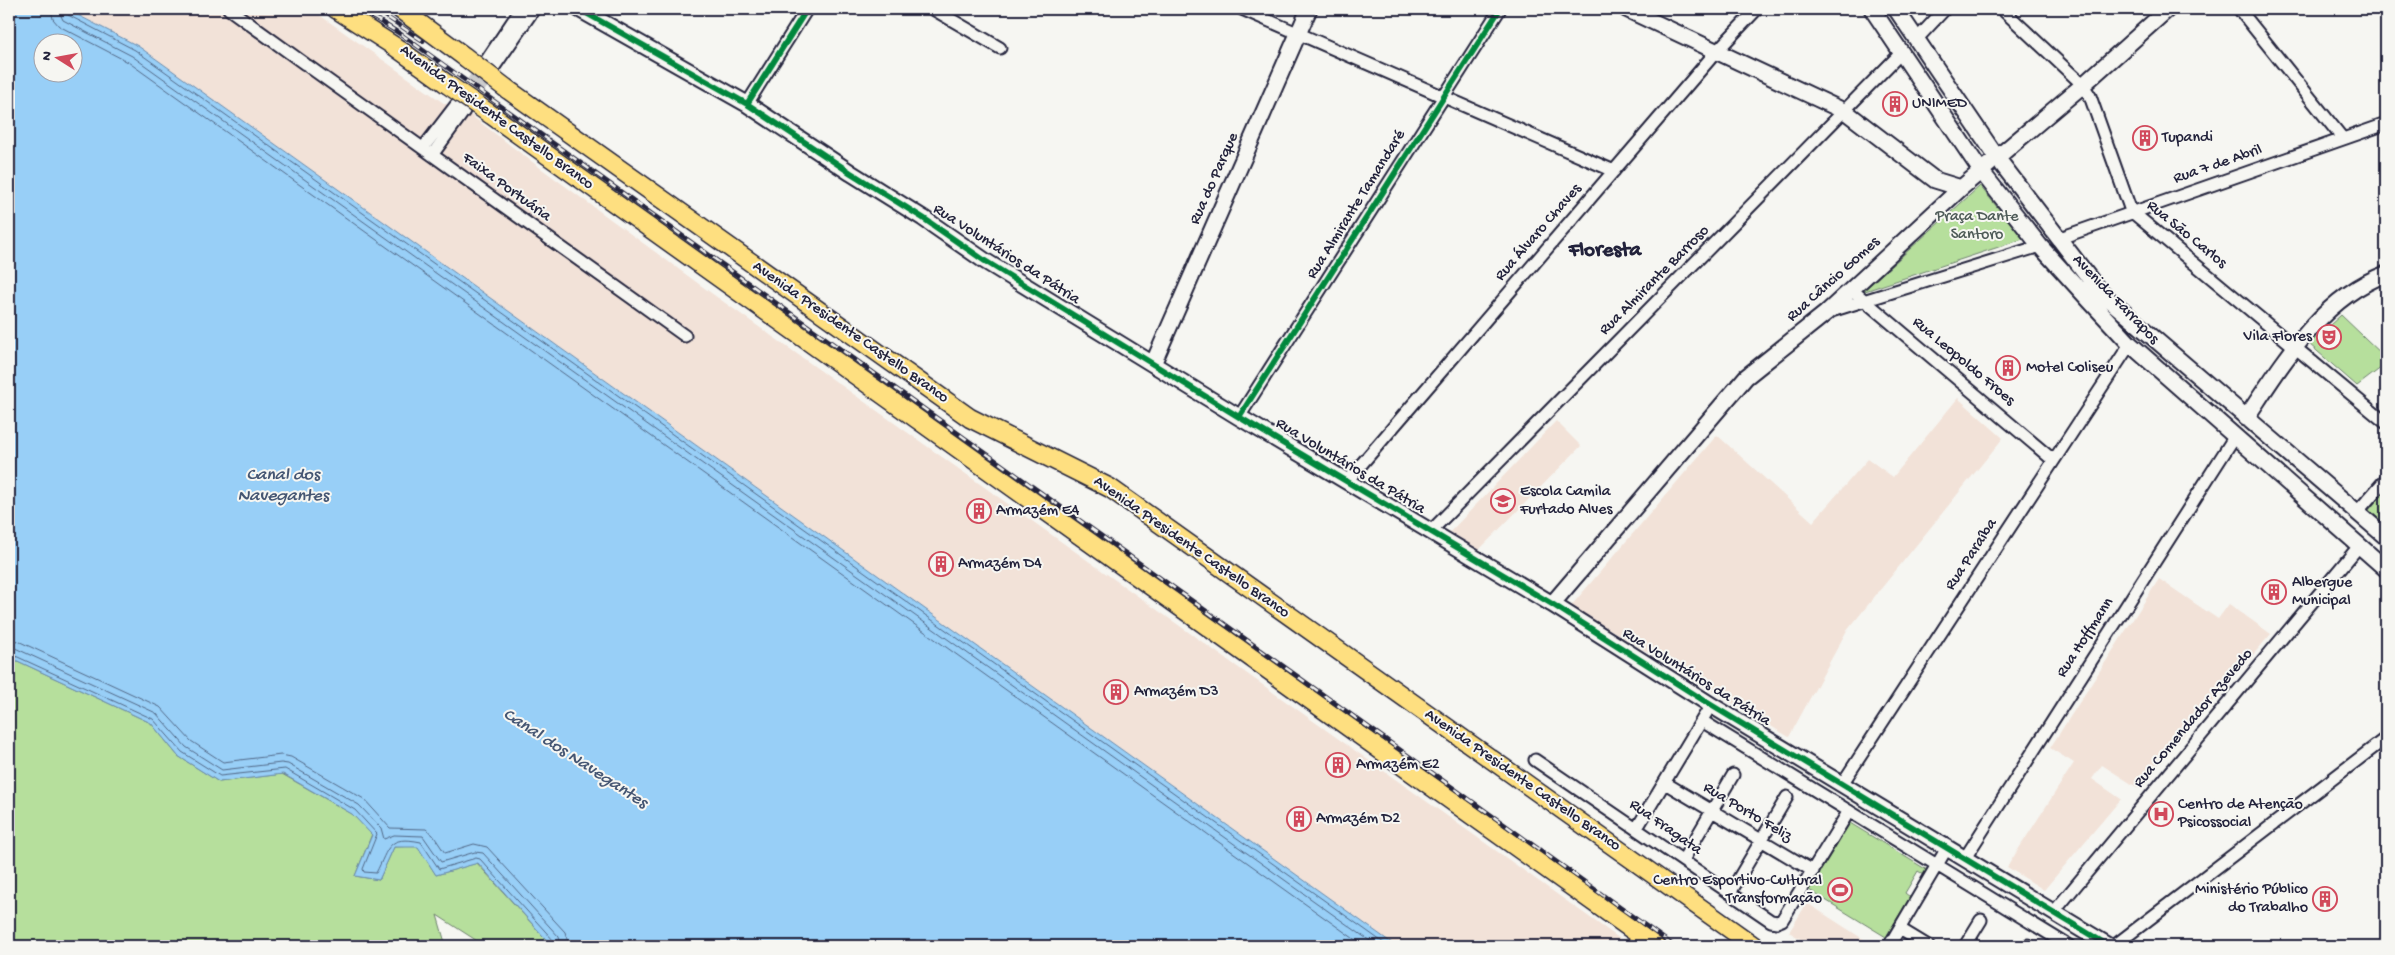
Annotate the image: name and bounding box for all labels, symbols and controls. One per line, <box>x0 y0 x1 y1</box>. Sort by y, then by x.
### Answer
north arrow <box>32 32 82 82</box>
street label: Avenida Presidente Castello Branco <box>395 41 597 195</box>
text: N <box>38 50 57 62</box>
building icon: UNIMED <box>1882 91 1908 117</box>
place label: UNIMED <box>1912 95 1968 114</box>
building icon: Tupandi <box>2132 125 2158 151</box>
street label: Rua Almirante Tamandaré <box>1303 126 1411 283</box>
street label: Rua do Parque <box>1186 129 1244 228</box>
place label: Tupandi <box>2161 129 2213 148</box>
street label: Rua 7 de Abril <box>2171 141 2265 189</box>
street label: Faixa Portuária <box>457 149 555 227</box>
street label: Rua Álvaro Chaves <box>1491 179 1587 285</box>
street label: Rua São Carlos <box>2142 197 2231 274</box>
street label: Rua Voluntários da Pátria <box>929 200 1084 310</box>
park label: Praça Dante Santoro <box>1934 208 2019 245</box>
street label: Rua Almirante Barroso <box>1596 222 1714 340</box>
street label: Rua Câncio Gomes <box>1784 233 1885 327</box>
district label: Floresta <box>1568 239 1643 264</box>
street label: Avenida Farrapos <box>2067 251 2163 350</box>
street label: Avenida Presidente Castello Branco <box>748 258 952 408</box>
street label: Rua Leopoldo Froes <box>1908 313 2019 411</box>
theatre icon: Vila Flores <box>2316 324 2342 350</box>
place label: Vila Flores <box>2243 328 2313 347</box>
building icon: Motel Coliseu <box>1995 355 2021 381</box>
place label: Motel Coliseu <box>2026 359 2114 378</box>
street label: Rua Voluntários da Pátria <box>1272 415 1429 520</box>
water label: Canal dos Navegantes <box>237 465 331 507</box>
street label: Avenida Presidente Castello Branco <box>1089 473 1293 623</box>
place label: Escola Camila Furtado Alves <box>1519 483 1614 520</box>
school or university icon: Escola Camila Furtado Alves <box>1490 488 1516 514</box>
building icon: Armazém E4 <box>966 498 992 524</box>
place label: Armazém E4 <box>996 502 1080 521</box>
street label: Rua Paraíba <box>1942 515 2003 594</box>
building icon: Armazém D4 <box>928 551 954 577</box>
place label: Armazém D4 <box>958 555 1042 574</box>
place label: Albergue Municipal <box>2292 574 2353 611</box>
building icon: Albergue Municipal <box>2261 579 2287 605</box>
street label: Rua Hoffmann <box>2053 594 2119 681</box>
street label: Rua Voluntários da Pátria <box>1618 625 1775 732</box>
street label: Rua Comendador Azevedo <box>2130 646 2258 792</box>
building icon: Armazém D3 <box>1103 679 1129 705</box>
place label: Armazém D3 <box>1134 683 1219 702</box>
water label: Canal dos Navegantes <box>499 704 653 815</box>
street label: Avenida Presidente Castello Branco <box>1420 706 1624 856</box>
building icon: Armazém E2 <box>1325 752 1351 778</box>
place label: Armazém E2 <box>1356 756 1440 775</box>
street label: Rua Porto Feliz <box>1699 779 1796 848</box>
street label: Rua Fragata <box>1625 796 1706 861</box>
place label: Centro de Atenção Psicossocial <box>2177 796 2303 833</box>
hospital icon: Centro de Atenção Psicossocial <box>2148 801 2174 827</box>
building icon: Armazém D2 <box>1286 806 1312 832</box>
place label: Armazém D2 <box>1316 810 1400 829</box>
place label: Centro Esportivo-Cultural Transformação <box>1653 872 1822 909</box>
sports icon: Centro Esportivo-Cultural Transformação <box>1827 877 1853 903</box>
place label: Ministério Público do Trabalho <box>2195 881 2308 918</box>
building icon: Ministério Público do Trabalho <box>2312 886 2338 912</box>

